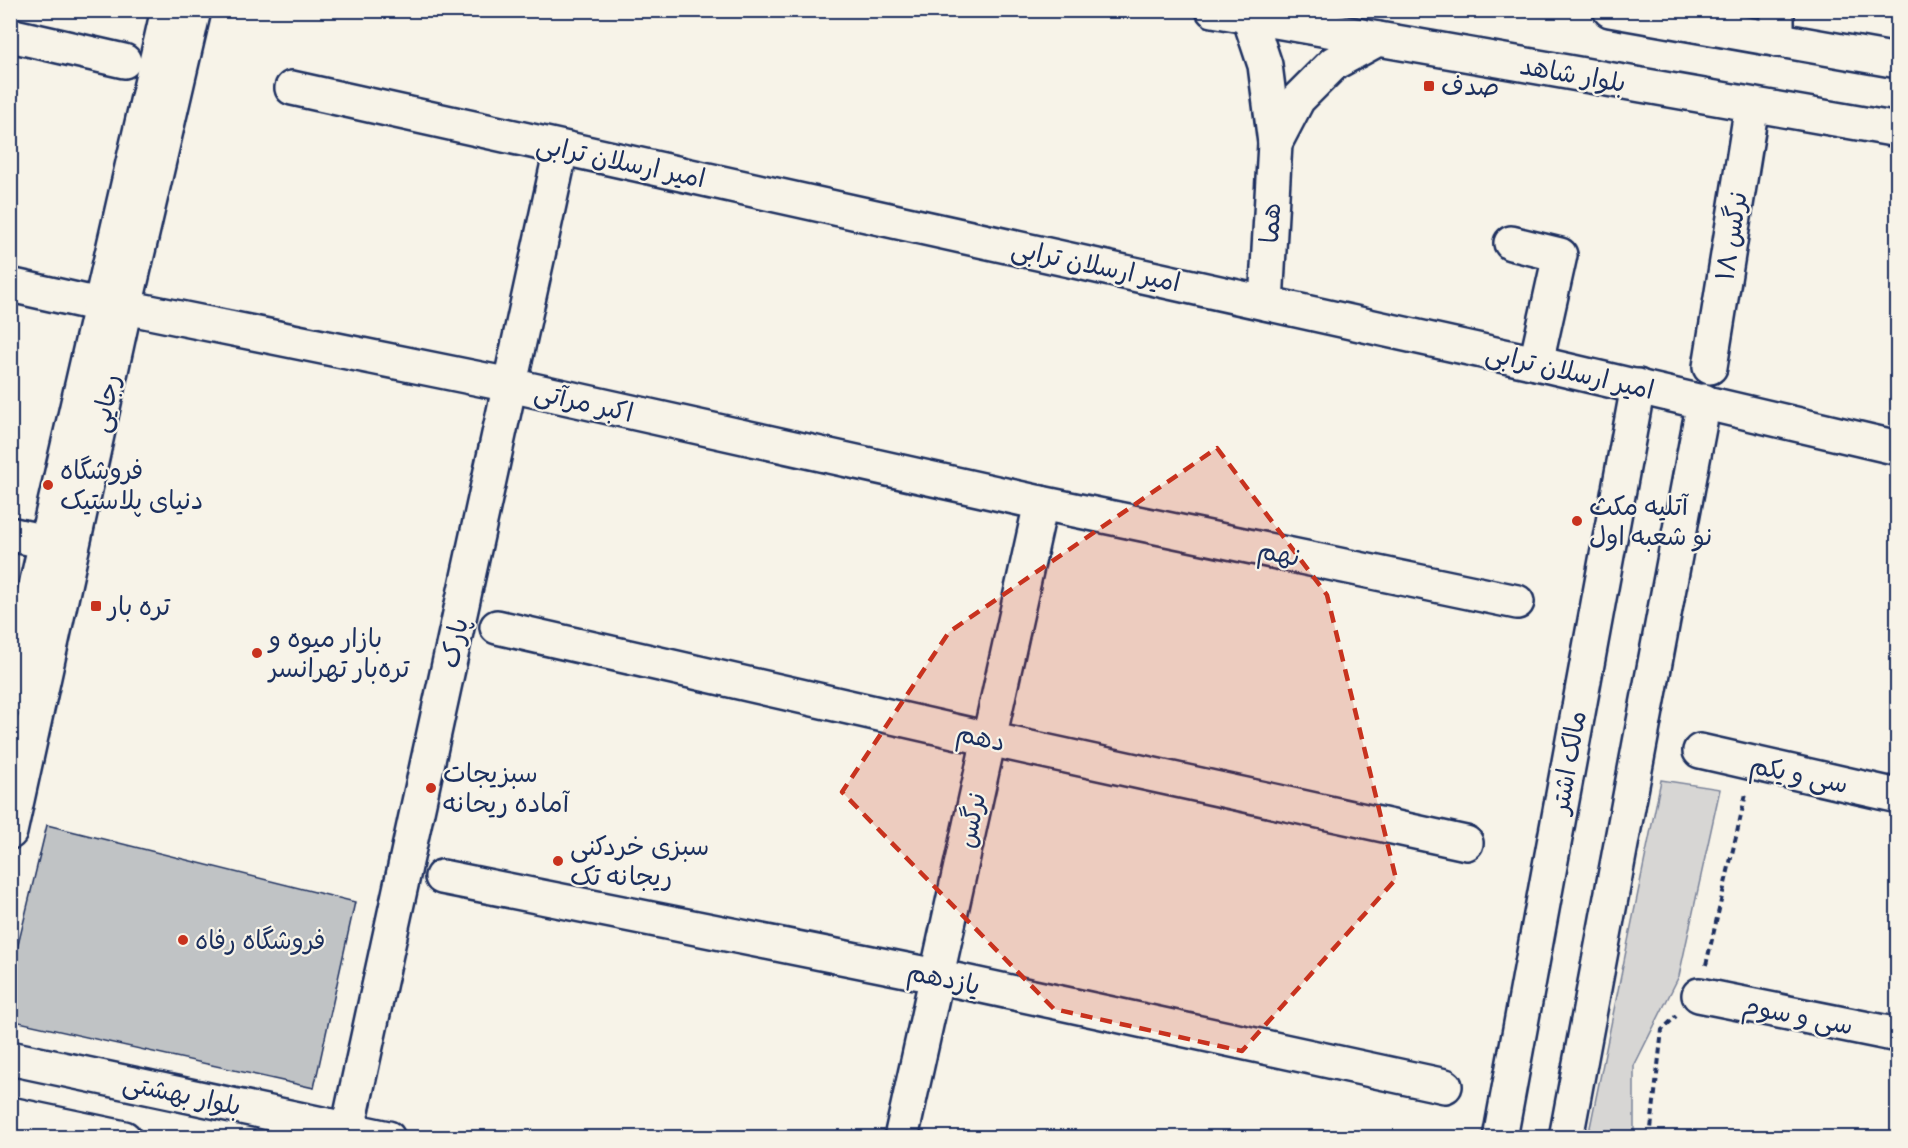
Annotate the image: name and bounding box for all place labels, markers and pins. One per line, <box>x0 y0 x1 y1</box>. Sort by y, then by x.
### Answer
place label: صدف <box>1441 70 1499 103</box>
marker: صدف <box>1422 79 1436 93</box>
place label: فروشگاه دنیای پلاستیک <box>60 454 203 517</box>
marker: فروشگاه دنیای پلاستیک <box>41 478 55 492</box>
place label: آتلیه مکث نو شعبه اول <box>1589 490 1712 553</box>
marker: آتلیه مکث نو شعبه اول <box>1570 514 1584 528</box>
place label: تره بار <box>106 590 171 623</box>
marker: تره بار <box>89 599 103 613</box>
place label: بازار میوه و تره‌بار تهرانسر <box>267 622 410 685</box>
marker: بازار میوه و تره‌بار تهرانسر <box>250 646 264 660</box>
place label: سبزیجات آماده ریحانه <box>443 757 571 820</box>
marker: سبزیجات آماده ریحانه <box>424 781 438 795</box>
place label: سبزی خردکنی ریجانه تک <box>570 830 709 893</box>
marker: سبزی خردکنی ریجانه تک <box>551 854 565 868</box>
place label: فروشگاه رفاه <box>195 924 325 957</box>
marker: فروشگاه رفاه <box>176 933 190 947</box>

